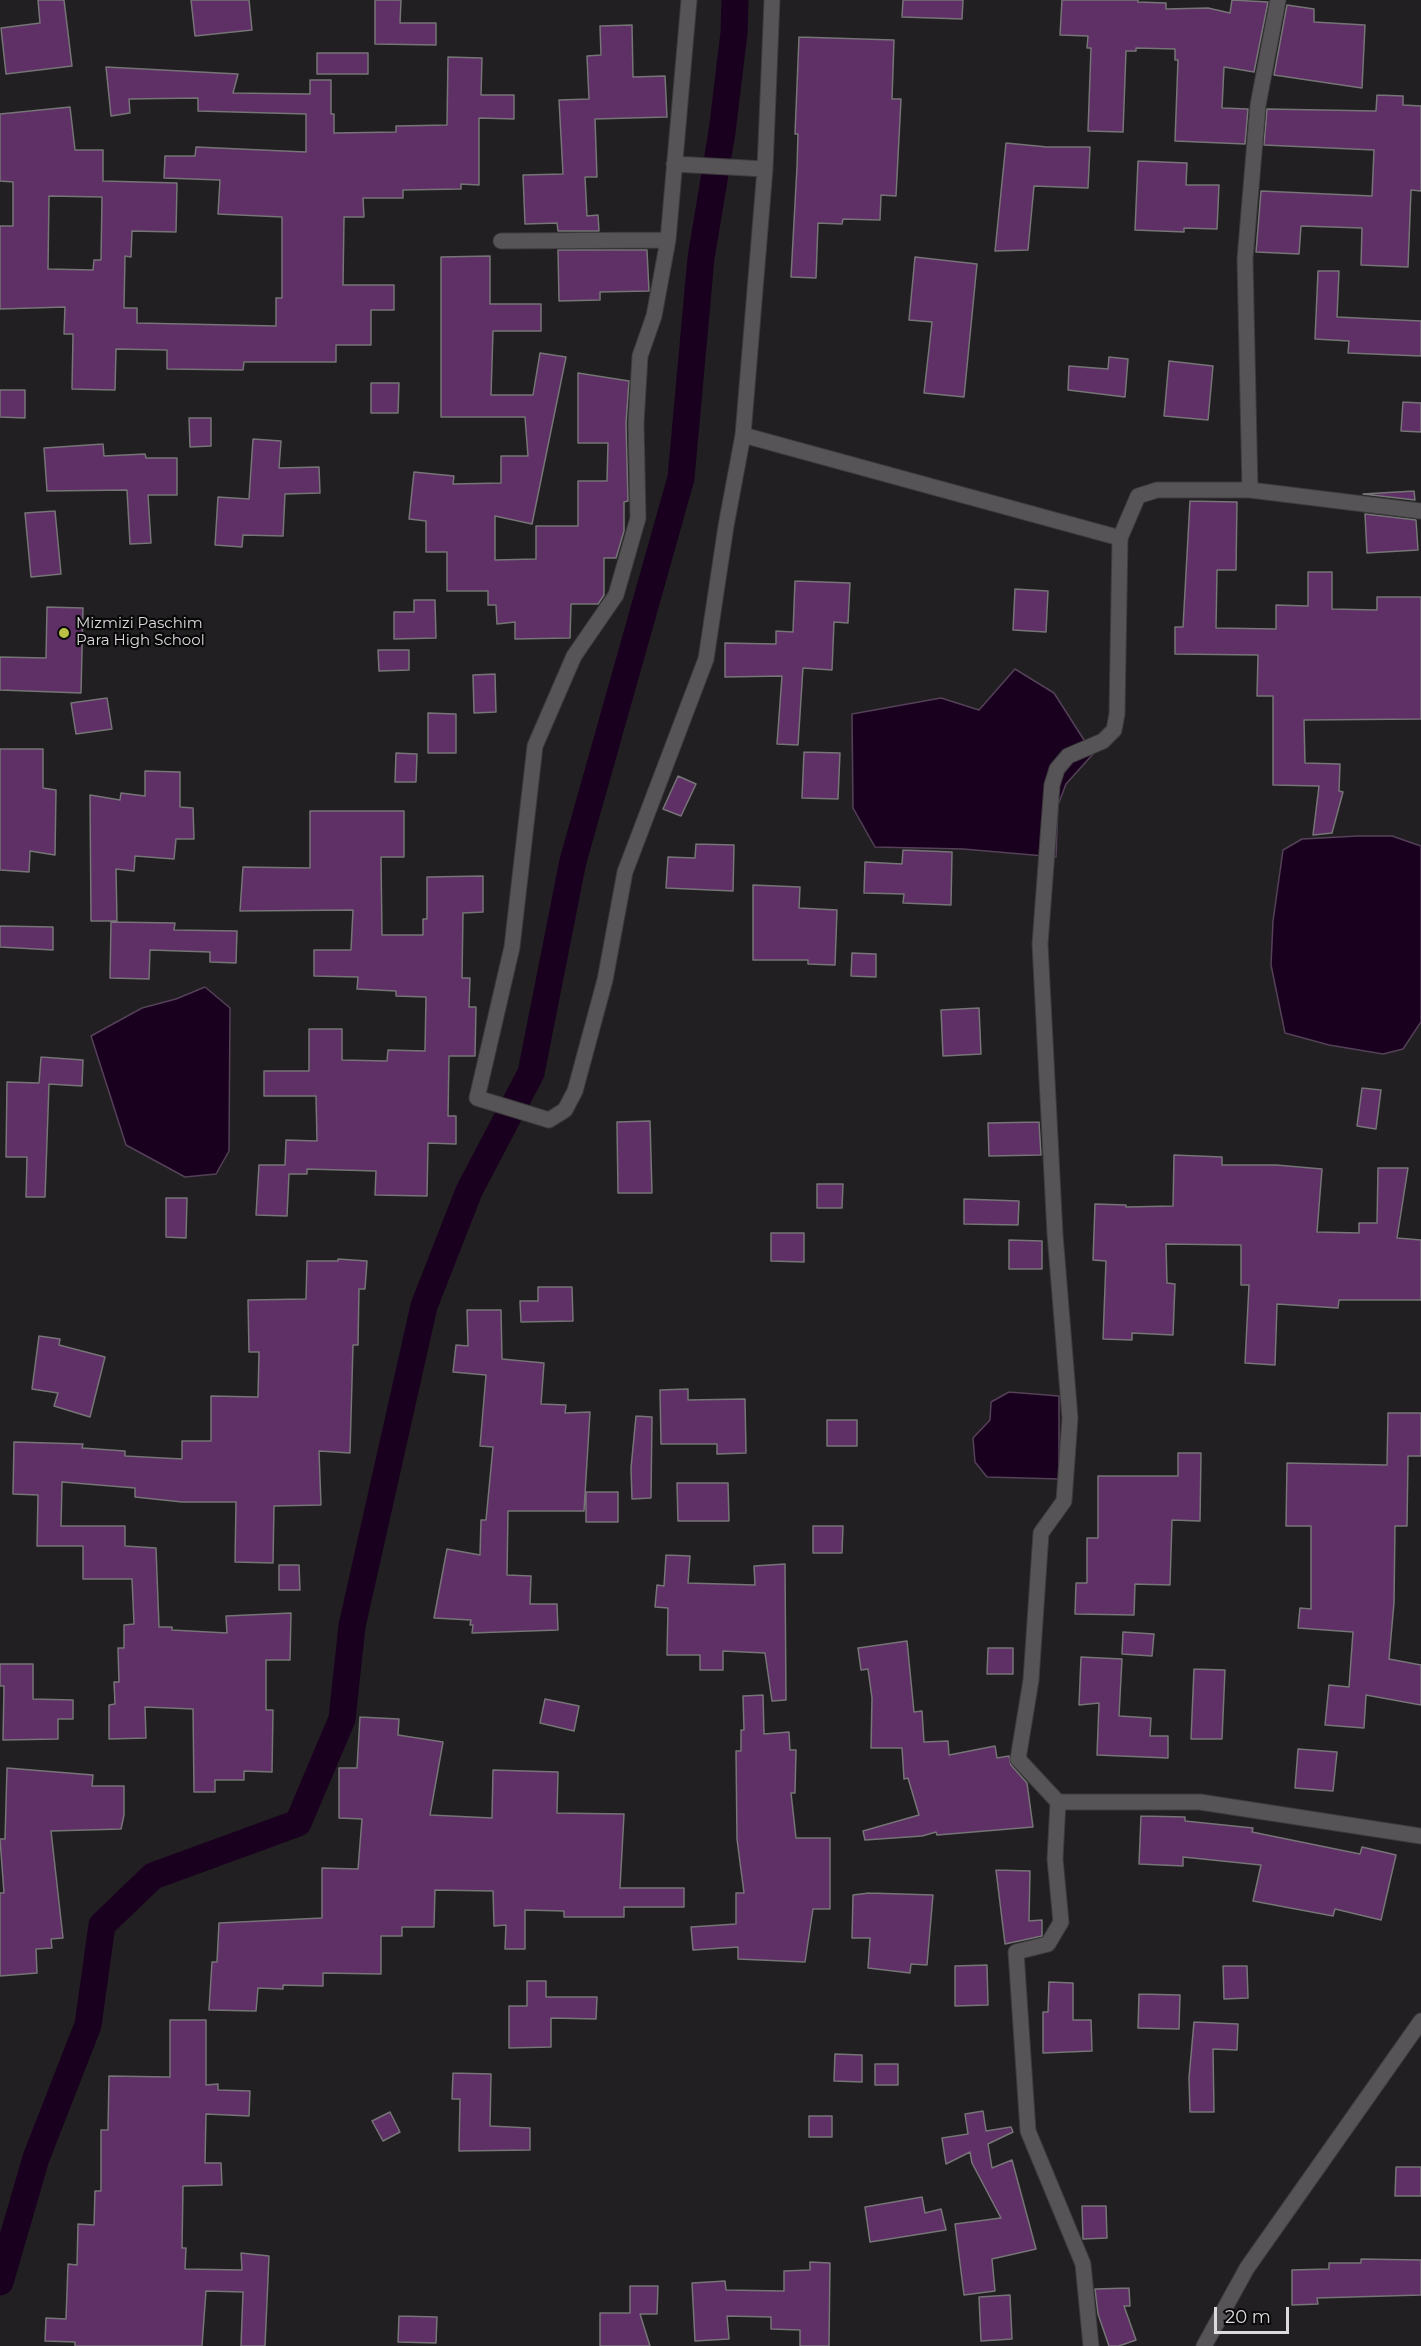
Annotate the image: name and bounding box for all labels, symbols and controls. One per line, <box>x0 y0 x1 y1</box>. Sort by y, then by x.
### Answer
place label: Mizmizi Paschim Para High School <box>76 615 205 650</box>
marker: Mizmizi Paschim Para High School <box>57 626 71 640</box>
scale bar <box>1217 2295 1292 2333</box>
text: 20 m <box>1225 2306 1271 2328</box>

